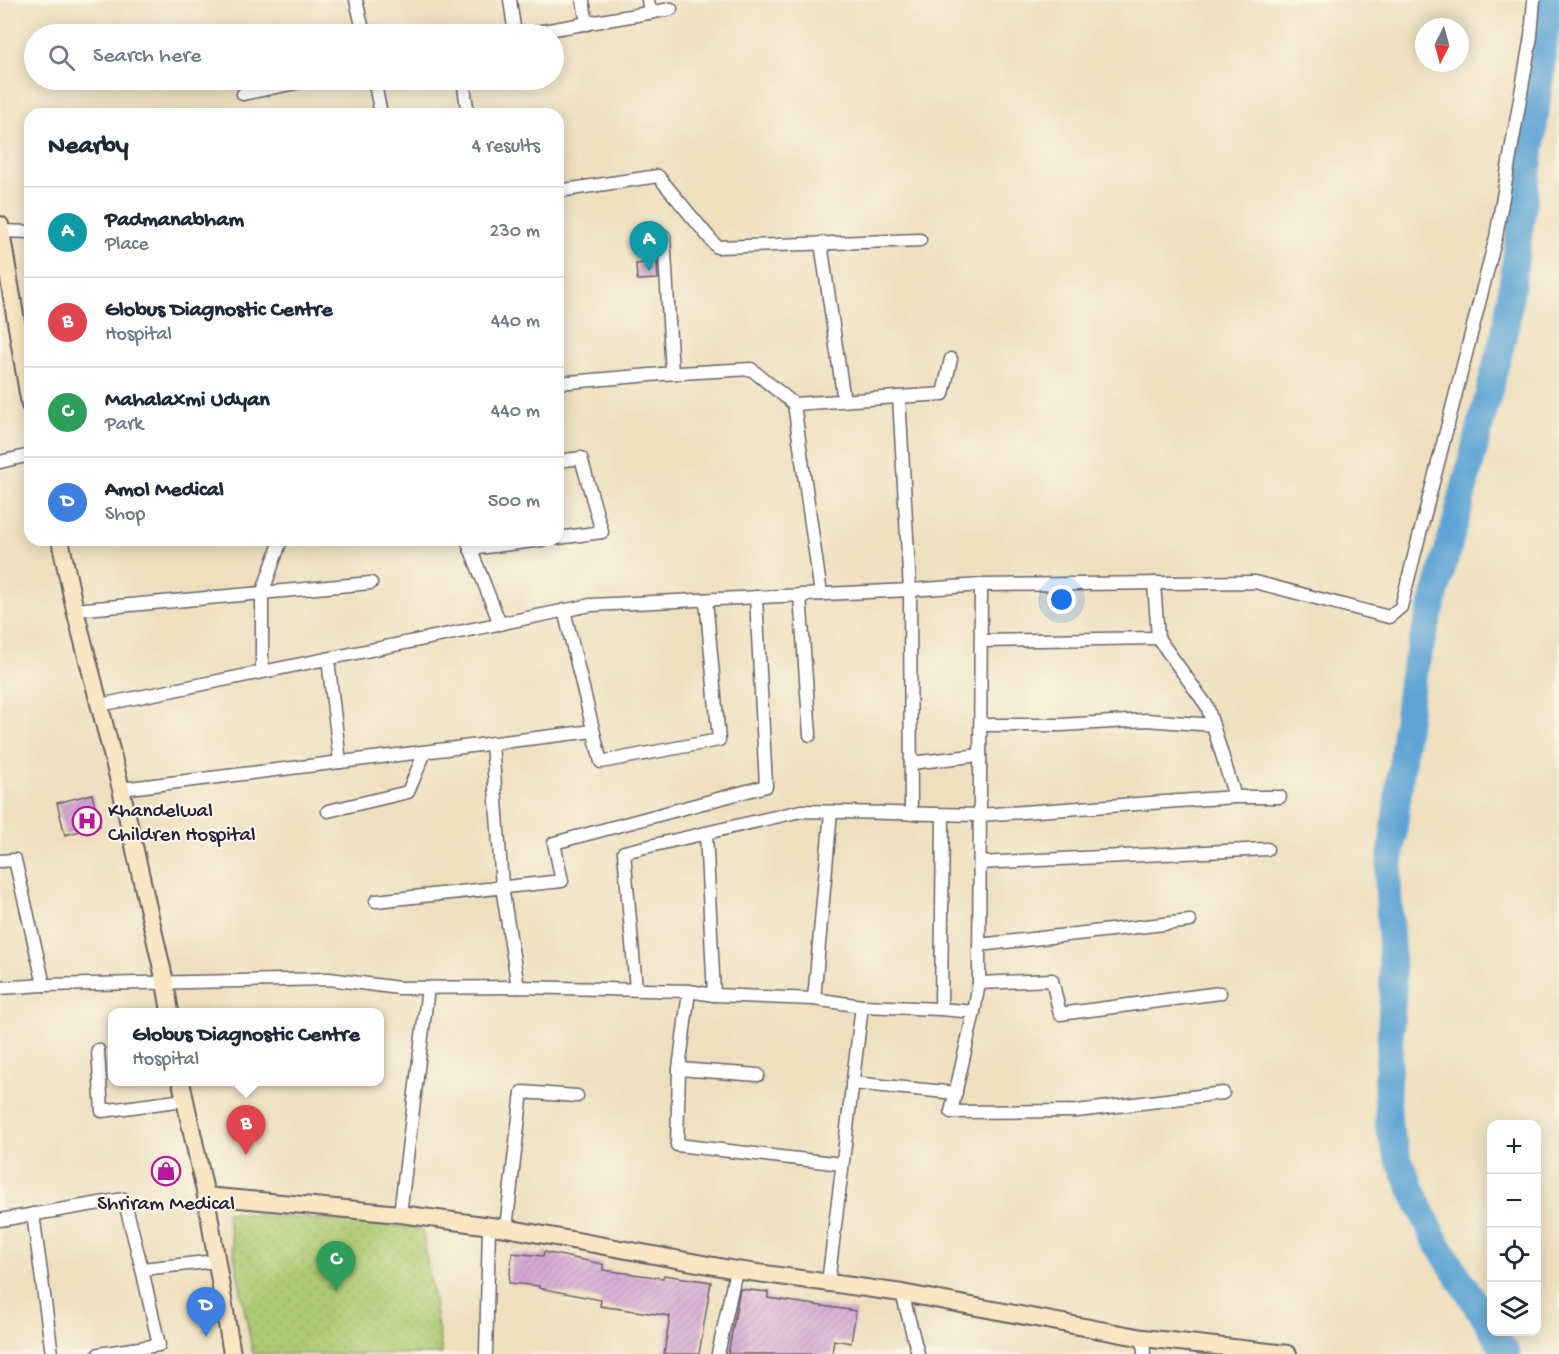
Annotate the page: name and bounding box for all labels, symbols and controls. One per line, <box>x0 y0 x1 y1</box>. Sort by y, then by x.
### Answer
north arrow <box>1415 18 1469 72</box>
search box <box>24 24 564 90</box>
icon: search <box>45 41 78 74</box>
text: Search here <box>93 44 201 70</box>
text: Nearby <box>48 132 129 163</box>
text: 4 results <box>472 136 540 159</box>
text: Padmanabham <box>105 208 244 234</box>
text: A <box>62 221 73 244</box>
text: 230 m <box>490 221 540 244</box>
pin: A <box>630 222 668 271</box>
text: Place <box>105 234 149 257</box>
text: Globus Diagnostic Centre <box>105 298 333 324</box>
text: B <box>62 311 73 334</box>
text: 440 m <box>491 311 540 334</box>
text: Hospital <box>105 324 172 347</box>
text: Mahalaxmi Udyan <box>105 388 270 414</box>
text: C <box>62 401 73 424</box>
text: 440 m <box>491 401 540 424</box>
text: Park <box>105 414 143 437</box>
text: Amol Medical <box>105 478 224 504</box>
text: D <box>61 491 74 514</box>
text: 500 m <box>488 491 540 514</box>
text: Shop <box>105 504 145 527</box>
your location <box>1047 585 1076 614</box>
place label: Khandelwal Children Hospital <box>108 800 256 849</box>
hospital icon: Khandelwal Children Hospital <box>71 805 103 837</box>
popup <box>108 1008 384 1086</box>
text: Globus Diagnostic Centre <box>132 1023 360 1049</box>
text: Hospital <box>132 1049 199 1072</box>
pin: B <box>226 1106 266 1155</box>
map controls <box>1487 1120 1541 1336</box>
button: + <box>1487 1120 1541 1174</box>
shop icon: Shriram Medical <box>150 1155 182 1187</box>
button: − <box>1487 1174 1541 1228</box>
place label: Shriram Medical <box>97 1193 235 1218</box>
button: locate <box>1487 1228 1541 1282</box>
pin: C <box>316 1242 356 1291</box>
button: layers <box>1487 1282 1541 1336</box>
pin: D <box>186 1288 226 1337</box>

